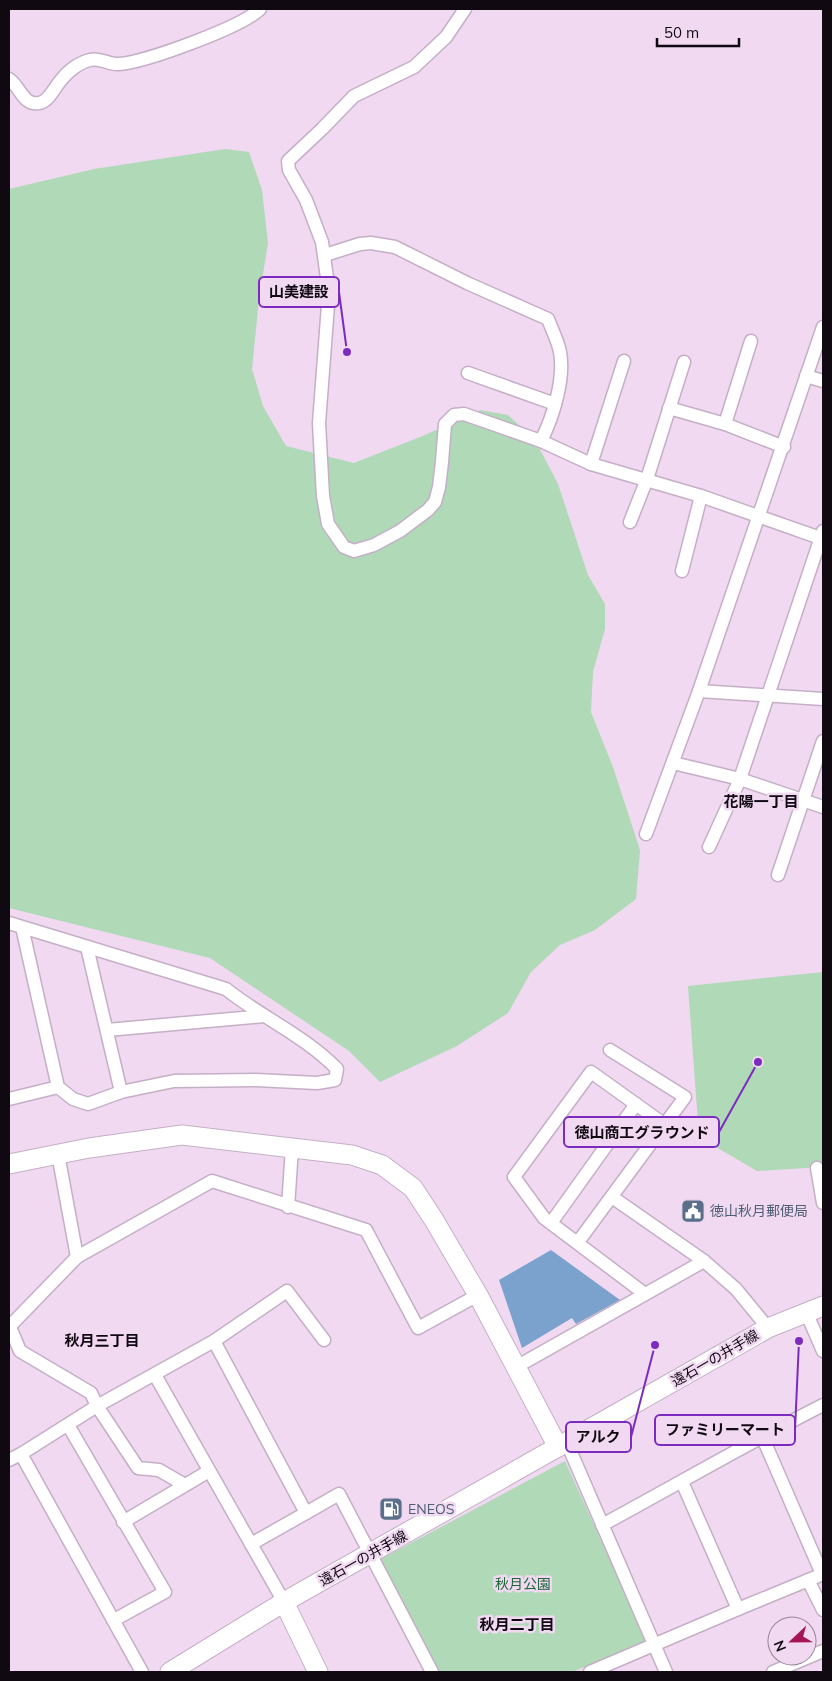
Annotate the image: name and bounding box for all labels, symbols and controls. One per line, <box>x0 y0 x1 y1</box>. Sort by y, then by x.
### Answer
scale bar <box>657 15 740 47</box>
text: 50 m <box>664 23 699 42</box>
callout: 山美建設 <box>259 277 339 307</box>
text: 山美建設 <box>269 282 329 301</box>
district label: 花陽一丁目 <box>723 792 799 811</box>
callout: 徳山商工グラウンド <box>564 1117 719 1147</box>
text: 徳山商工グラウンド <box>574 1123 710 1142</box>
public building icon: 徳山秋月郵便局 <box>680 1198 706 1224</box>
place label: 徳山秋月郵便局 <box>710 1202 808 1220</box>
street label: 遠石一の井手線 <box>668 1326 762 1390</box>
district label: 秋月三丁目 <box>64 1331 140 1350</box>
callout: ファミリーマート <box>655 1415 795 1445</box>
text: ファミリーマート <box>665 1420 785 1439</box>
callout: アルク <box>566 1422 631 1452</box>
text: アルク <box>576 1427 620 1446</box>
fuel station icon: ENEOS <box>378 1496 404 1522</box>
place label: ENEOS <box>408 1500 455 1518</box>
street label: 遠石一の井手線 <box>316 1526 410 1590</box>
park label: 秋月公園 <box>495 1575 551 1593</box>
district label: 秋月二丁目 <box>479 1615 555 1634</box>
north arrow <box>767 1616 817 1666</box>
text: N <box>770 1638 790 1654</box>

